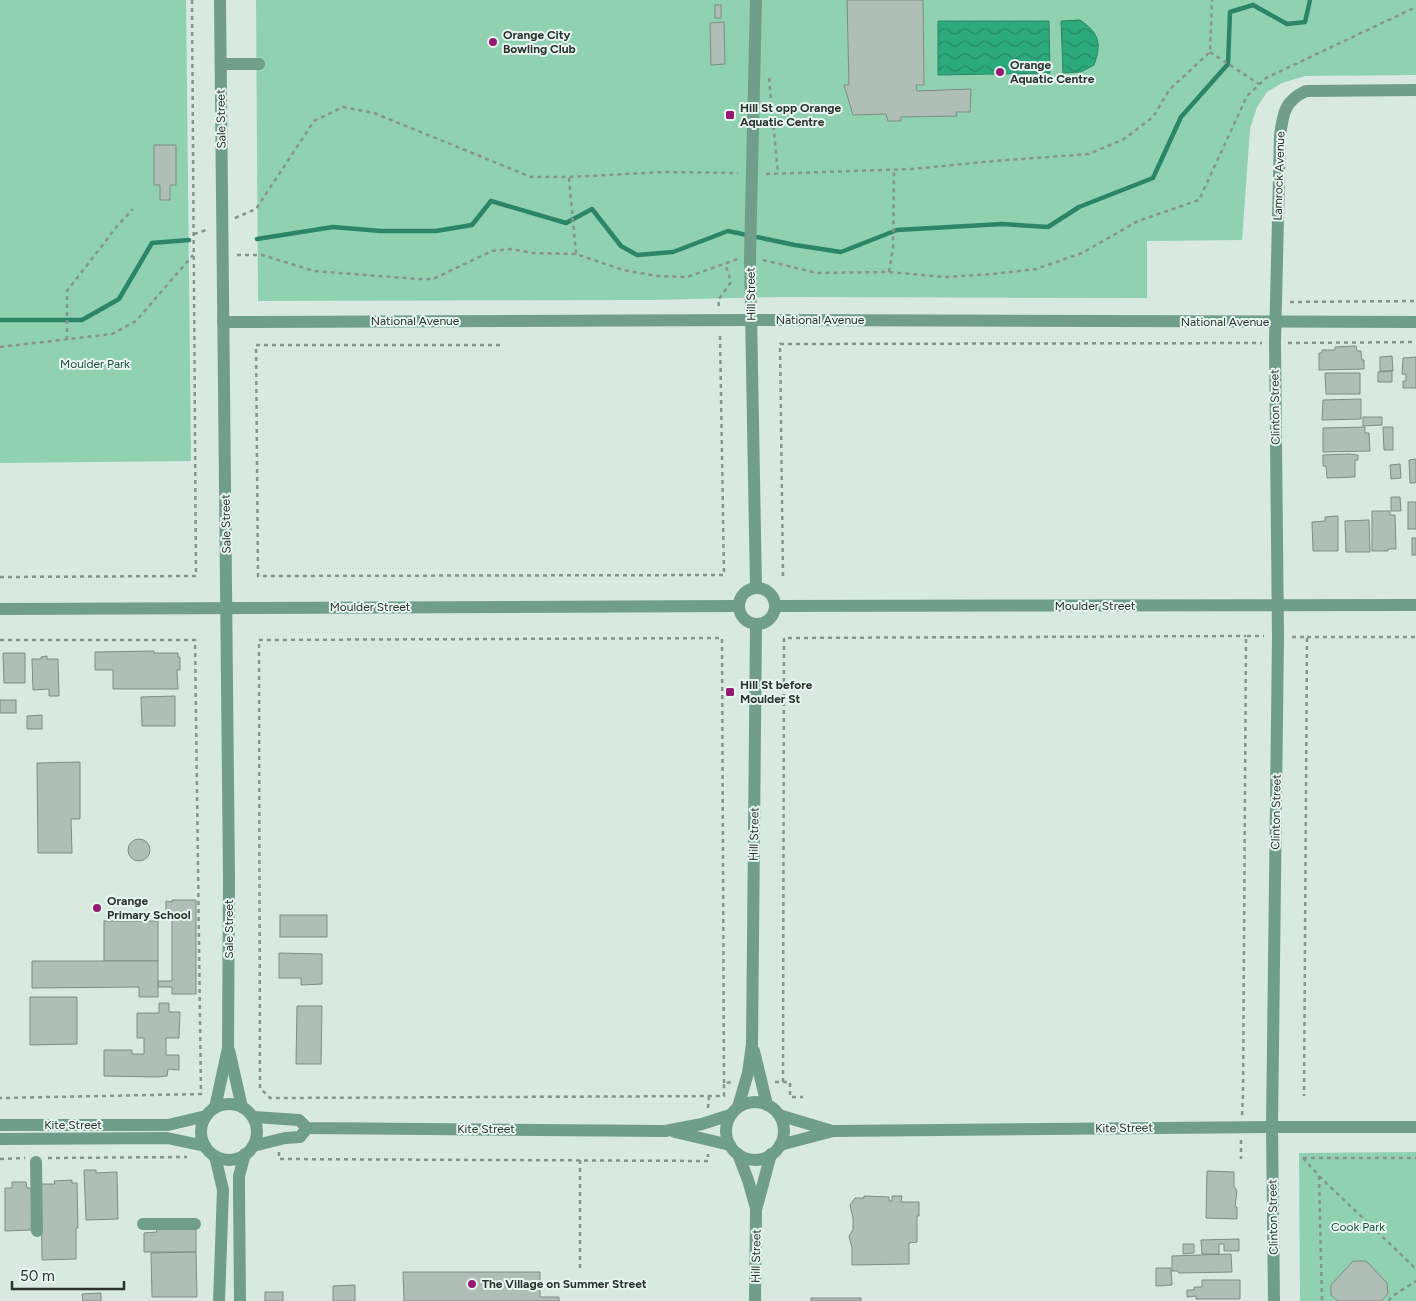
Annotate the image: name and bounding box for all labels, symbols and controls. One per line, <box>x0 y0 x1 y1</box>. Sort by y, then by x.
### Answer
place label: Orange City Bowling Club <box>503 28 576 56</box>
marker: Orange City Bowling Club <box>487 36 499 48</box>
place label: Orange Aquatic Centre <box>1010 58 1095 86</box>
marker: Orange Aquatic Centre <box>994 66 1006 78</box>
street label: Sale Street <box>213 89 229 149</box>
place label: Hill St opp Orange Aquatic Centre <box>740 101 842 129</box>
marker: Hill St opp Orange Aquatic Centre <box>724 109 736 121</box>
street label: Lamrock Avenue <box>1270 131 1288 221</box>
street label: Hill Street <box>744 267 758 321</box>
street label: National Avenue <box>776 313 865 327</box>
street label: National Avenue <box>371 314 460 328</box>
street label: National Avenue <box>1181 315 1270 329</box>
park label: Moulder Park <box>60 357 130 371</box>
street label: Clinton Street <box>1267 369 1283 445</box>
street label: Sale Street <box>218 494 234 554</box>
street label: Moulder Street <box>1055 599 1136 613</box>
street label: Moulder Street <box>330 600 411 614</box>
place label: Hill St before Moulder St <box>740 678 813 706</box>
marker: Hill St before Moulder St <box>724 686 736 698</box>
street label: Clinton Street <box>1268 774 1284 850</box>
street label: Hill Street <box>747 807 761 861</box>
place label: Orange Primary School <box>107 894 191 922</box>
street label: Sale Street <box>222 899 236 959</box>
marker: Orange Primary School <box>91 902 103 914</box>
street label: Kite Street <box>44 1118 102 1132</box>
street label: Kite Street <box>1095 1120 1153 1136</box>
street label: Kite Street <box>457 1122 515 1136</box>
street label: Clinton Street <box>1265 1179 1281 1255</box>
park label: Cook Park <box>1331 1220 1385 1234</box>
street label: Hill Street <box>749 1229 763 1283</box>
scale bar <box>12 1258 125 1290</box>
text: 50 m <box>20 1267 55 1285</box>
place label: The Village on Summer Street <box>482 1277 647 1291</box>
marker: The Village on Summer Street <box>466 1278 478 1290</box>

